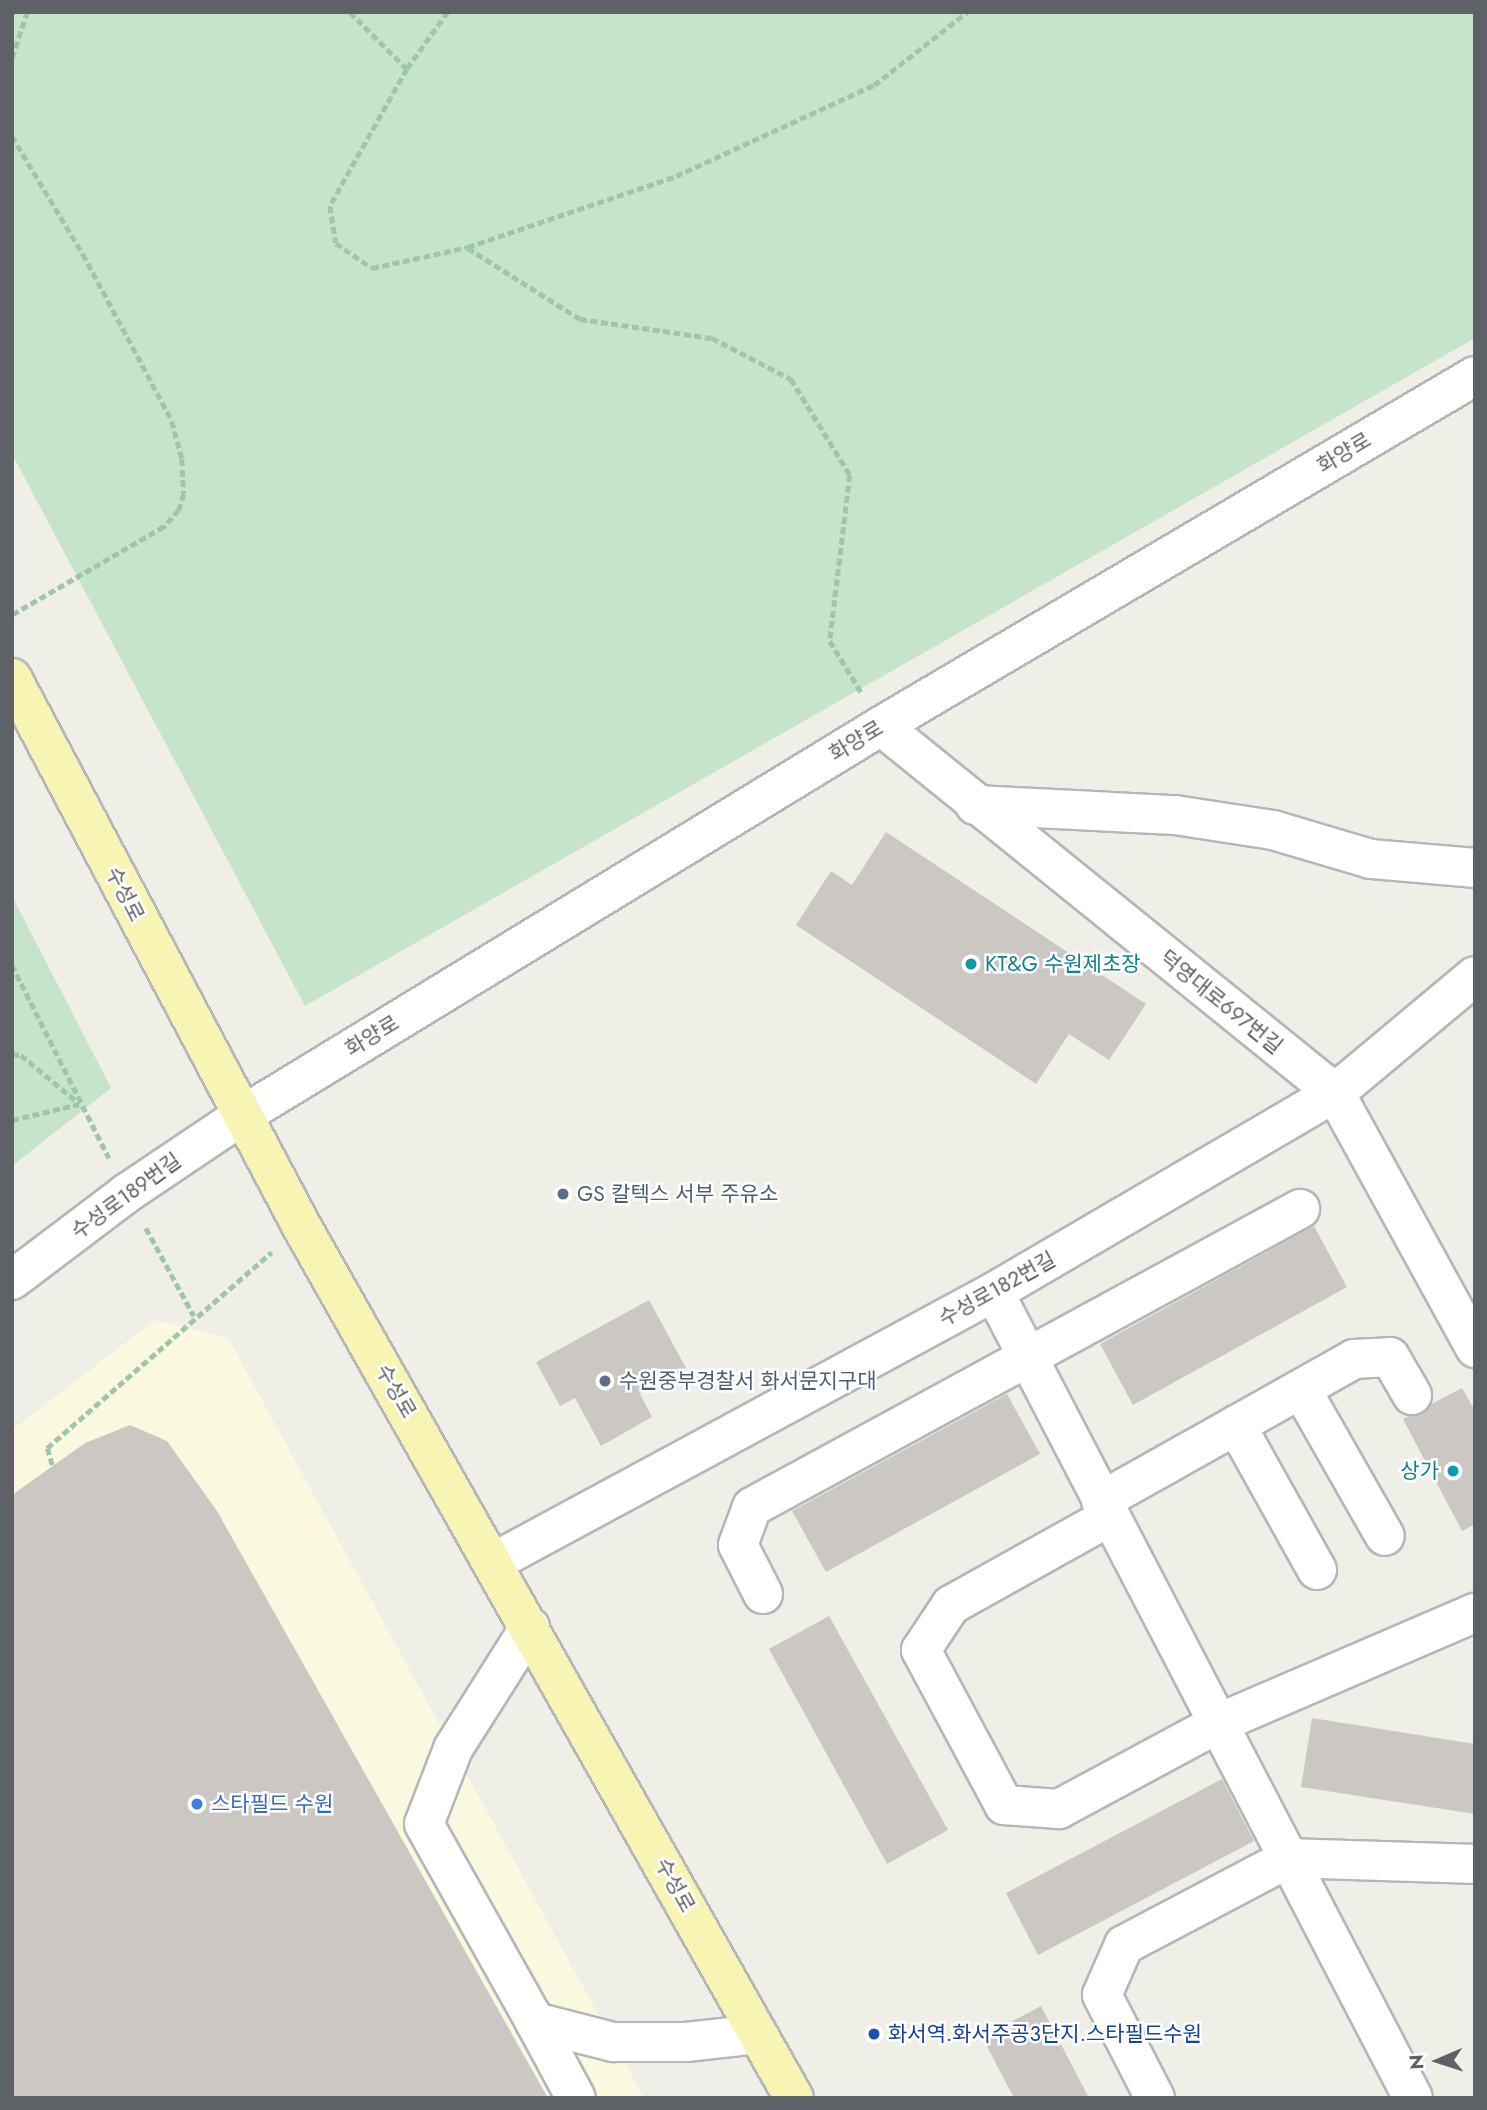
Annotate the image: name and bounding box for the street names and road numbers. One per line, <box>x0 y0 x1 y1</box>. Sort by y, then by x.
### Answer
street label: 화양로 <box>1313 427 1375 479</box>
street label: 화양로 <box>825 715 887 767</box>
street label: 수성로 <box>101 862 149 926</box>
street label: 덕영대로697번길 <box>1155 945 1287 1059</box>
street label: 화양로 <box>341 1010 403 1062</box>
street label: 수성로189번길 <box>66 1148 186 1244</box>
street label: 수성로182번길 <box>934 1247 1060 1331</box>
street label: 수성로 <box>371 1360 421 1422</box>
street label: 수성로 <box>650 1854 700 1916</box>

